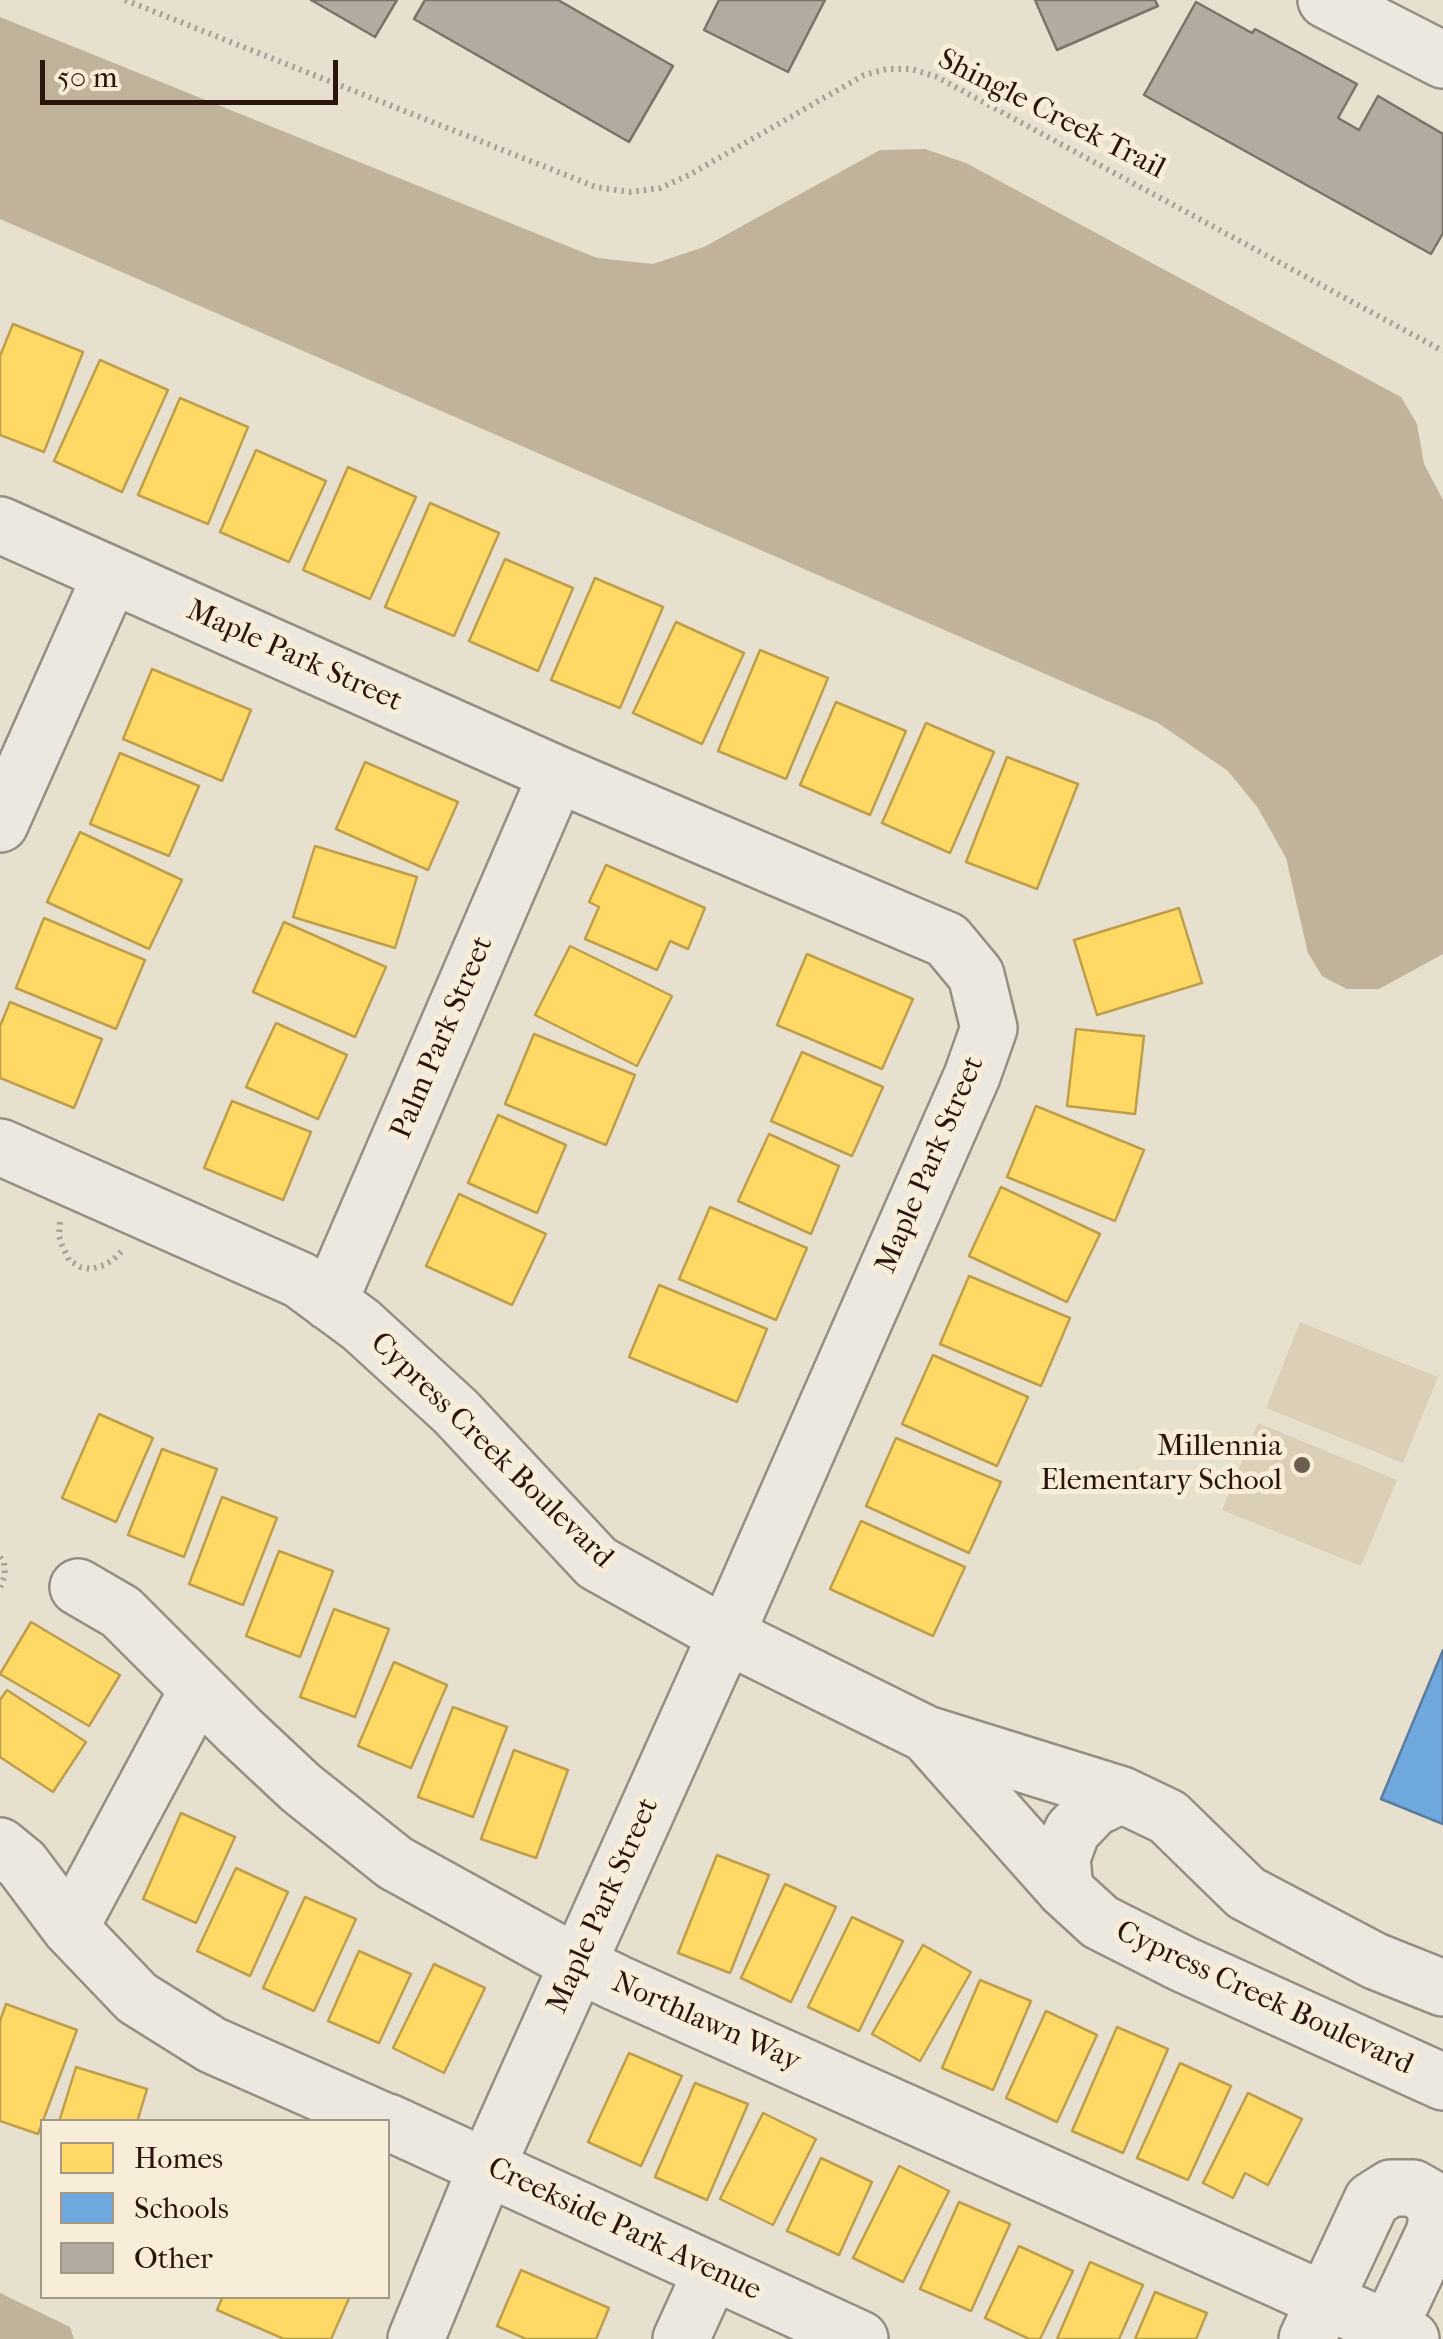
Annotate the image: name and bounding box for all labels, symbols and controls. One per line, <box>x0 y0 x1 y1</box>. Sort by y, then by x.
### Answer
scale bar <box>45 40 342 102</box>
street label: Shingle Creek Trail <box>931 42 1171 188</box>
text: 50 m <box>57 60 118 95</box>
street label: Maple Park Street <box>181 593 407 721</box>
street label: Palm Park Street <box>384 931 502 1145</box>
street label: Maple Park Street <box>869 1051 993 1279</box>
street label: Cypress Creek Boulevard <box>362 1326 620 1576</box>
place label: Millennia Elementary School <box>1040 1430 1282 1500</box>
marker: Millennia Elementary School <box>1291 1454 1313 1476</box>
street label: Maple Park Street <box>540 1793 668 2019</box>
street label: Cypress Creek Boulevard <box>1110 1914 1418 2084</box>
street label: Northlawn Way <box>606 1965 806 2081</box>
legend <box>40 2119 390 2299</box>
text: Homes <box>134 2141 223 2176</box>
street label: Creekside Park Avenue <box>481 2151 767 2309</box>
text: Schools <box>134 2191 229 2226</box>
text: Other <box>134 2241 213 2276</box>

